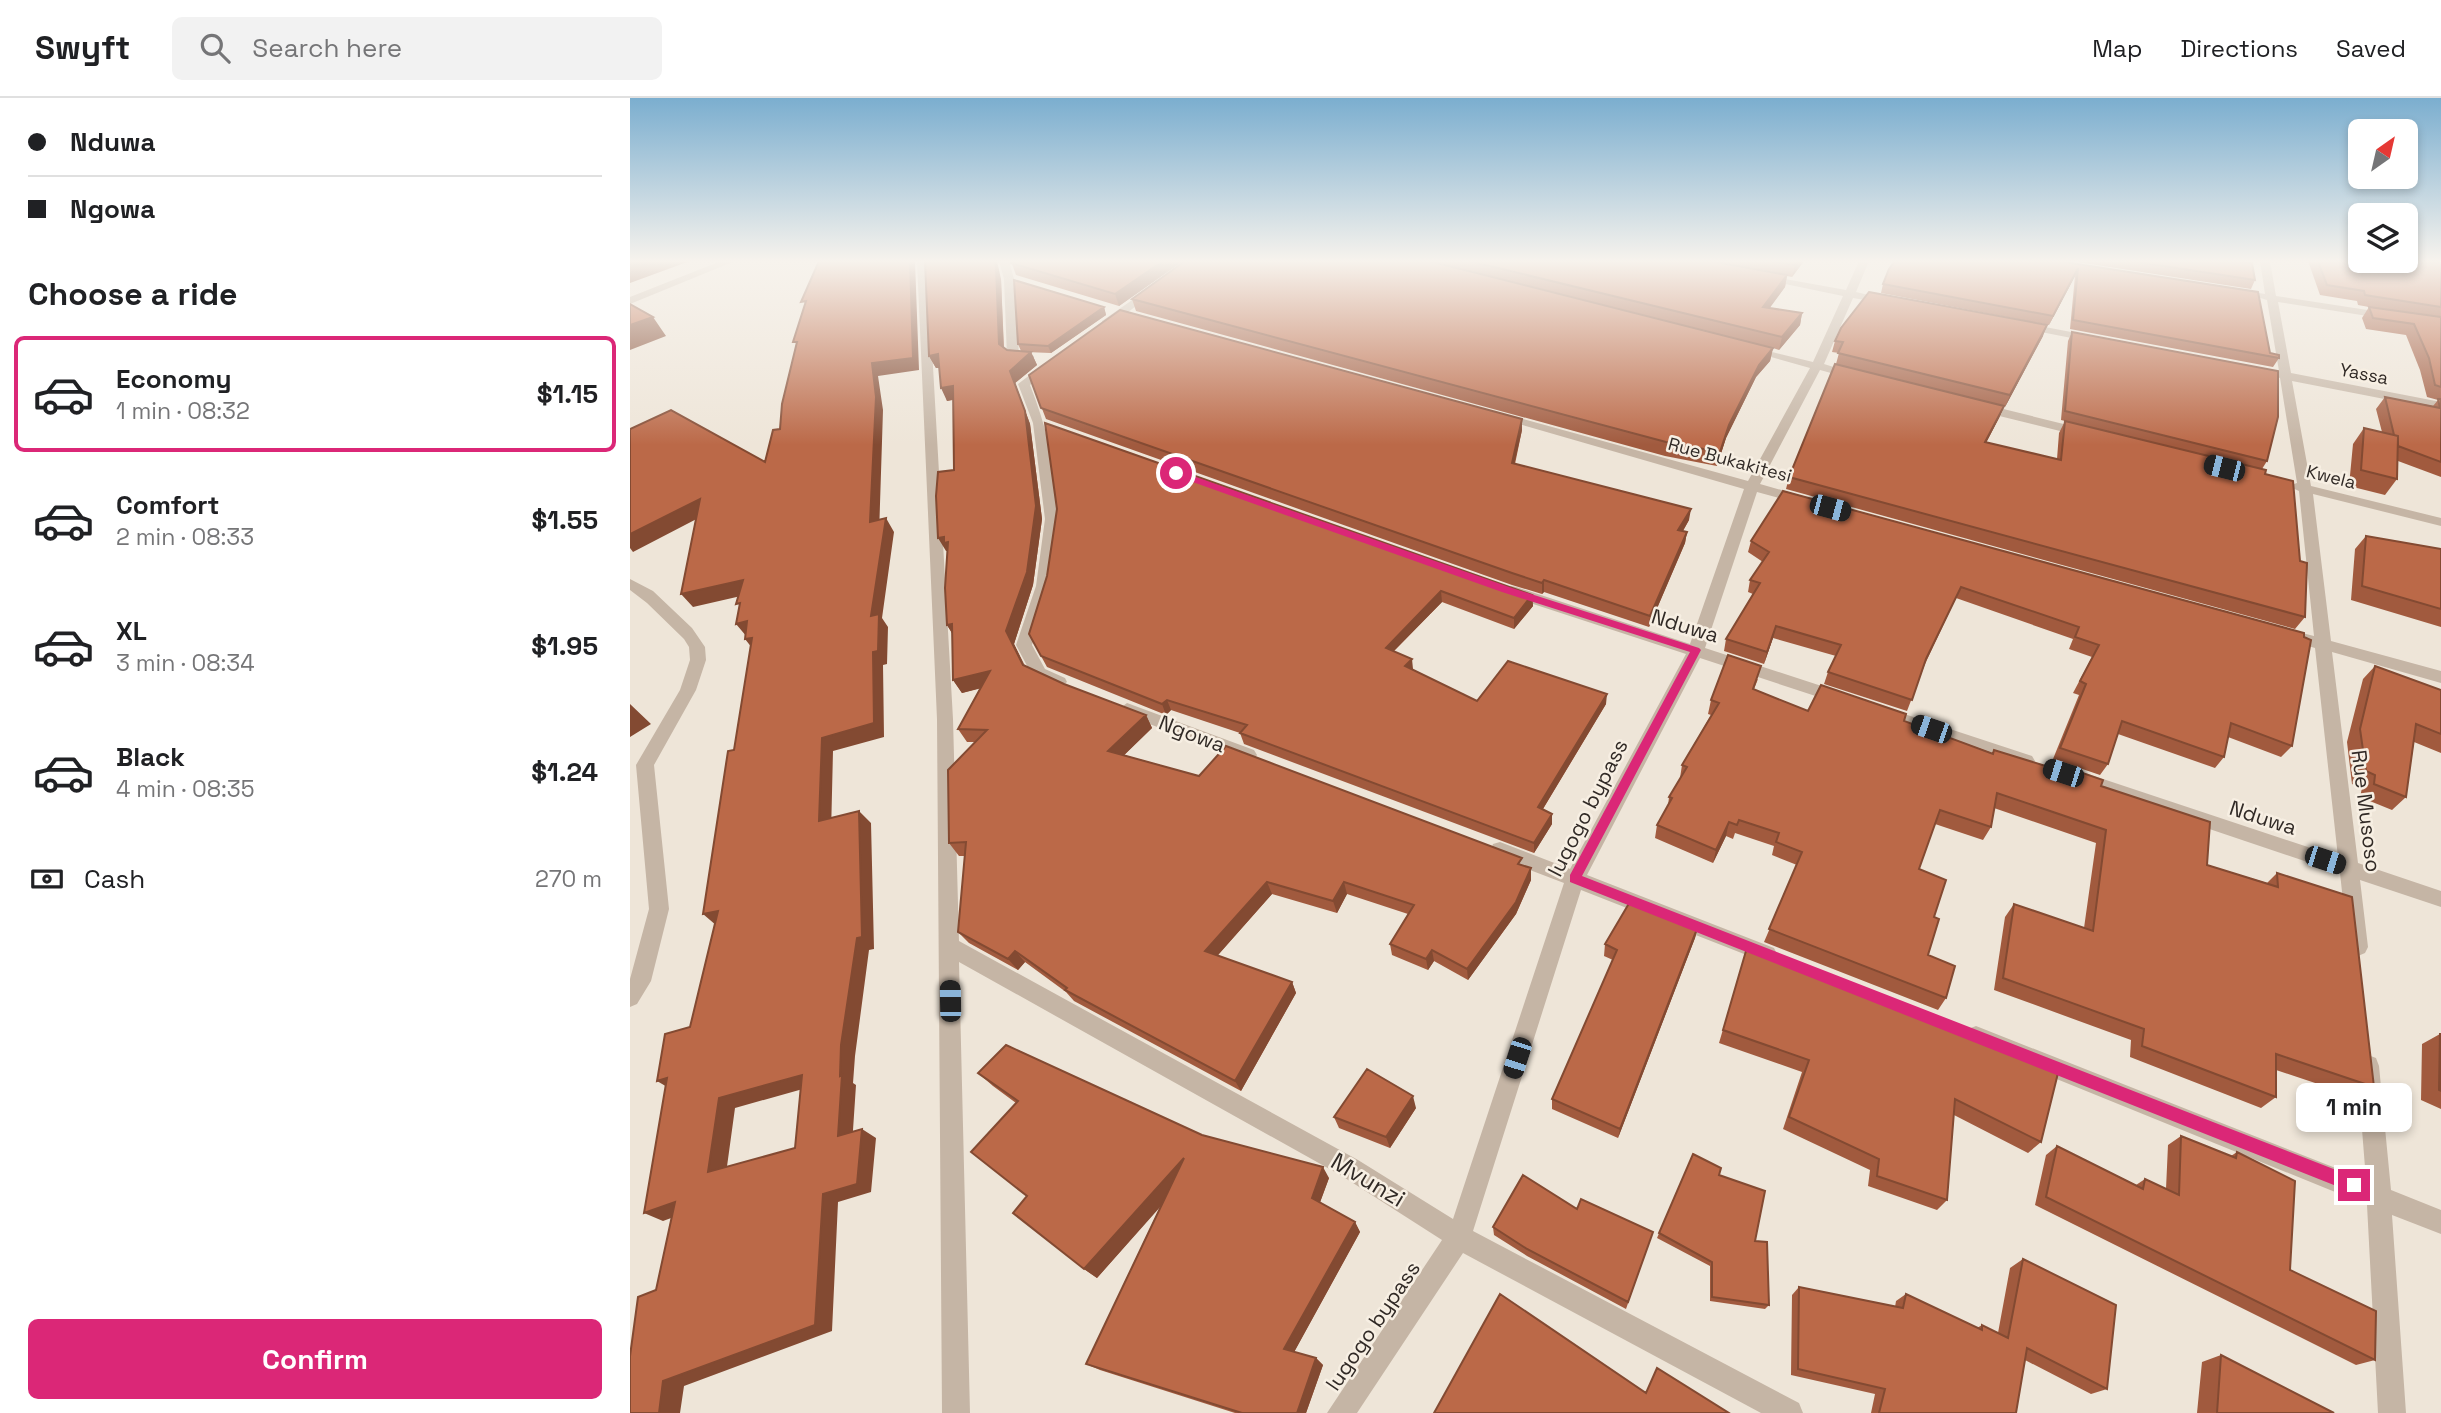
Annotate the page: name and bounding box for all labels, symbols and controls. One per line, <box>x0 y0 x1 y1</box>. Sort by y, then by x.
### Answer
search box <box>172 17 662 80</box>
text: Swyft <box>35 27 130 69</box>
icon: search <box>196 29 234 67</box>
text: Search here <box>252 31 402 65</box>
text: Map <box>2092 33 2142 64</box>
text: Directions <box>2180 33 2298 64</box>
text: Saved <box>2336 33 2406 64</box>
north arrow <box>2348 119 2418 189</box>
map controls <box>2348 119 2418 273</box>
text: Nduwa <box>70 125 155 159</box>
text: Ngowa <box>70 192 155 226</box>
button: layers <box>2348 203 2418 273</box>
text: Choose a ride <box>28 274 238 314</box>
street label: Yassa <box>2338 358 2390 389</box>
text: Economy <box>116 362 232 396</box>
icon: car <box>32 363 95 426</box>
text: $1.15 <box>537 377 598 411</box>
text: 1 min · 08:32 <box>116 396 250 426</box>
street label: Rue Bukakitesi <box>1666 432 1794 487</box>
car <box>2202 453 2247 483</box>
route start <box>1160 457 1192 489</box>
street label: Kwela <box>2304 459 2358 494</box>
text: Comfort <box>116 488 219 522</box>
icon: car <box>32 489 95 552</box>
car <box>1807 492 1854 524</box>
text: $1.55 <box>532 503 598 537</box>
text: 2 min · 08:33 <box>116 522 254 552</box>
street label: Nduwa <box>1648 603 1722 649</box>
text: XL <box>116 614 147 648</box>
icon: car <box>32 615 95 678</box>
text: $1.95 <box>531 629 598 663</box>
text: 3 min · 08:34 <box>116 648 255 678</box>
street label: Ngowa <box>1155 709 1229 758</box>
car <box>1908 712 1955 746</box>
street label: lugogo bypass <box>1541 735 1634 881</box>
text: Black <box>116 740 185 774</box>
icon: car <box>32 741 95 804</box>
street label: Rue Musoso <box>2346 748 2387 874</box>
text: $1.24 <box>531 755 598 789</box>
car <box>2040 757 2087 789</box>
text: 4 min · 08:35 <box>116 774 254 804</box>
street label: Nduwa <box>2226 794 2300 841</box>
car <box>2302 844 2349 876</box>
icon: cash <box>28 860 66 898</box>
text: Cash <box>84 862 145 896</box>
text: 270 m <box>535 864 602 894</box>
car <box>940 980 961 1022</box>
car <box>1501 1035 1534 1081</box>
callout: 1 min <box>2296 1084 2412 1132</box>
text: 1 min <box>2326 1092 2382 1122</box>
street label: Mvunzi <box>1325 1145 1411 1214</box>
route end <box>2338 1169 2370 1201</box>
street label: lugogo bypass <box>1319 1256 1426 1396</box>
button: Confirm <box>28 1319 602 1399</box>

